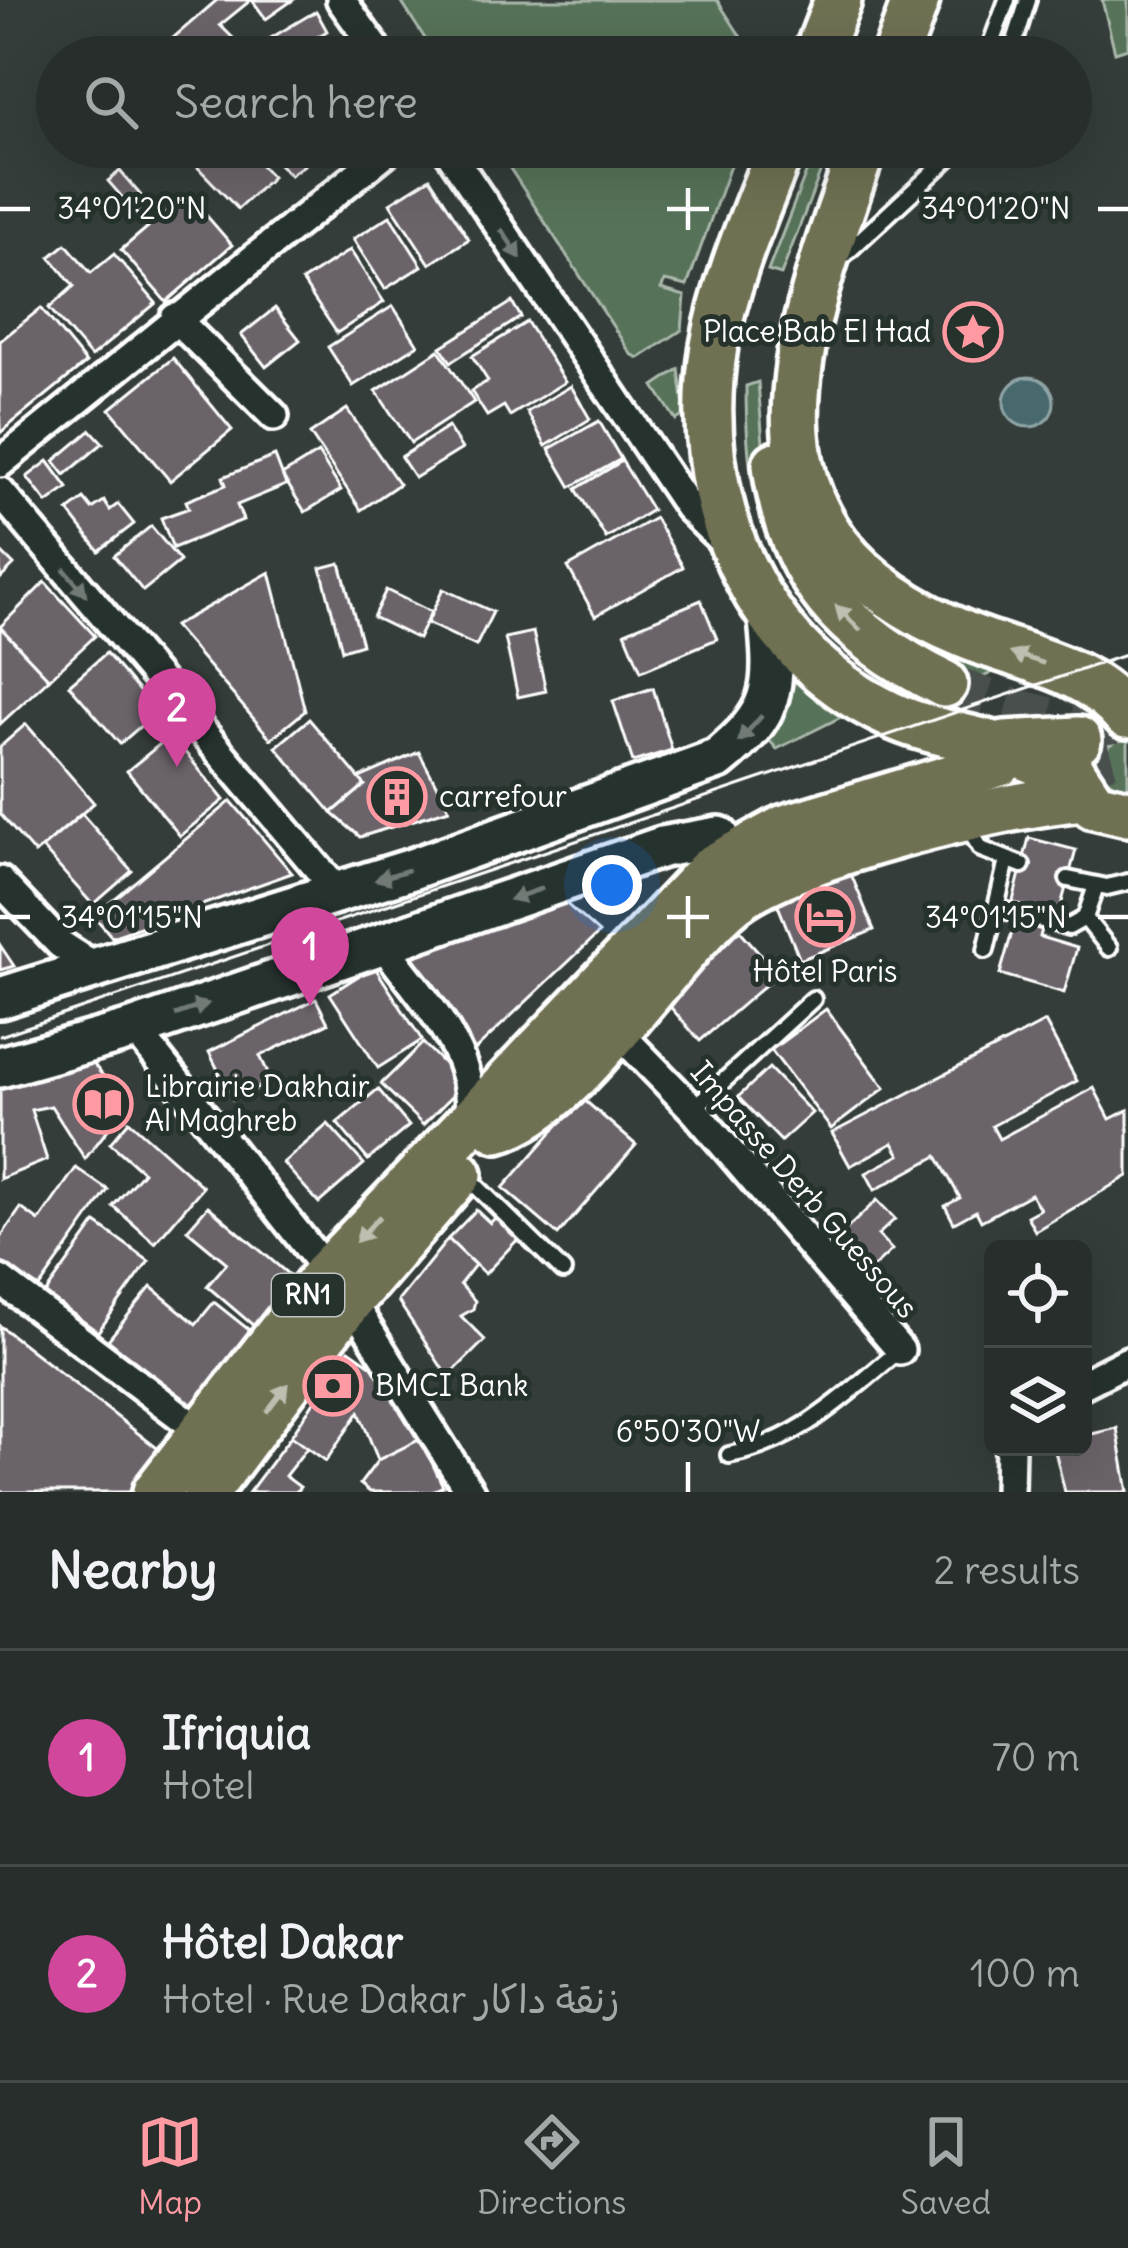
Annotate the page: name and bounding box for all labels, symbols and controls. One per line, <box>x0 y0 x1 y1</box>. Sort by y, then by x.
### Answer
search box <box>36 36 1092 168</box>
icon: search <box>78 69 144 135</box>
text: Search here <box>174 74 418 130</box>
text: 34°01'20"N <box>58 189 206 227</box>
text: 34°01'20"N <box>922 189 1070 227</box>
one-way arrow <box>499 228 522 260</box>
place icon: Place Bab El Had <box>942 301 1004 363</box>
place label: Place Bab El Had <box>703 312 931 350</box>
one-way arrow <box>61 567 88 597</box>
one-way arrow <box>834 605 863 633</box>
one-way arrow <box>1008 647 1045 666</box>
pin: 2 <box>138 668 216 767</box>
one-way arrow <box>737 713 763 743</box>
building icon: carrefour <box>366 766 428 828</box>
place label: carrefour <box>439 777 567 815</box>
your location <box>582 855 642 915</box>
one-way arrow <box>373 867 410 886</box>
one-way arrow <box>507 885 544 904</box>
hotel icon: Hôtel Paris <box>794 886 856 948</box>
text: 34°01'15"N <box>61 898 203 936</box>
text: 34°01'15"N <box>925 898 1067 936</box>
pin: 1 <box>271 907 349 1006</box>
place label: Hôtel Paris <box>752 952 898 990</box>
one-way arrow <box>174 999 210 1017</box>
street label: Impasse Derb Guessous <box>683 1053 927 1326</box>
place label: Librairie Dakhair Al Maghreb <box>145 1067 370 1139</box>
library icon: Librairie Dakhair Al Maghreb <box>72 1073 134 1135</box>
one-way arrow <box>354 1215 382 1244</box>
map controls <box>984 1240 1092 1456</box>
button: locate <box>984 1240 1092 1348</box>
road number: RN1 <box>272 1274 344 1316</box>
button: layers <box>984 1348 1092 1456</box>
bank icon: BMCI Bank <box>302 1355 364 1417</box>
place label: BMCI Bank <box>375 1366 528 1404</box>
one-way arrow <box>264 1383 288 1414</box>
text: 6°50'30"W <box>616 1412 760 1450</box>
text: Nearby <box>48 1538 217 1602</box>
text: 2 results <box>933 1546 1080 1595</box>
text: Ifriquia <box>162 1705 311 1761</box>
text: 1 <box>79 1733 95 1782</box>
text: 70 m <box>992 1733 1080 1782</box>
text: Hotel <box>162 1761 254 1810</box>
text: Hôtel Dakar <box>162 1914 403 1970</box>
text: 2 <box>76 1949 98 1998</box>
text: 100 m <box>970 1949 1080 1998</box>
text: Hotel · Rue Dakar زنقة داكار <box>162 1975 620 2024</box>
tab: Map <box>137 2109 203 2223</box>
tab: Directions <box>477 2109 626 2223</box>
tab: Saved <box>901 2109 991 2223</box>

